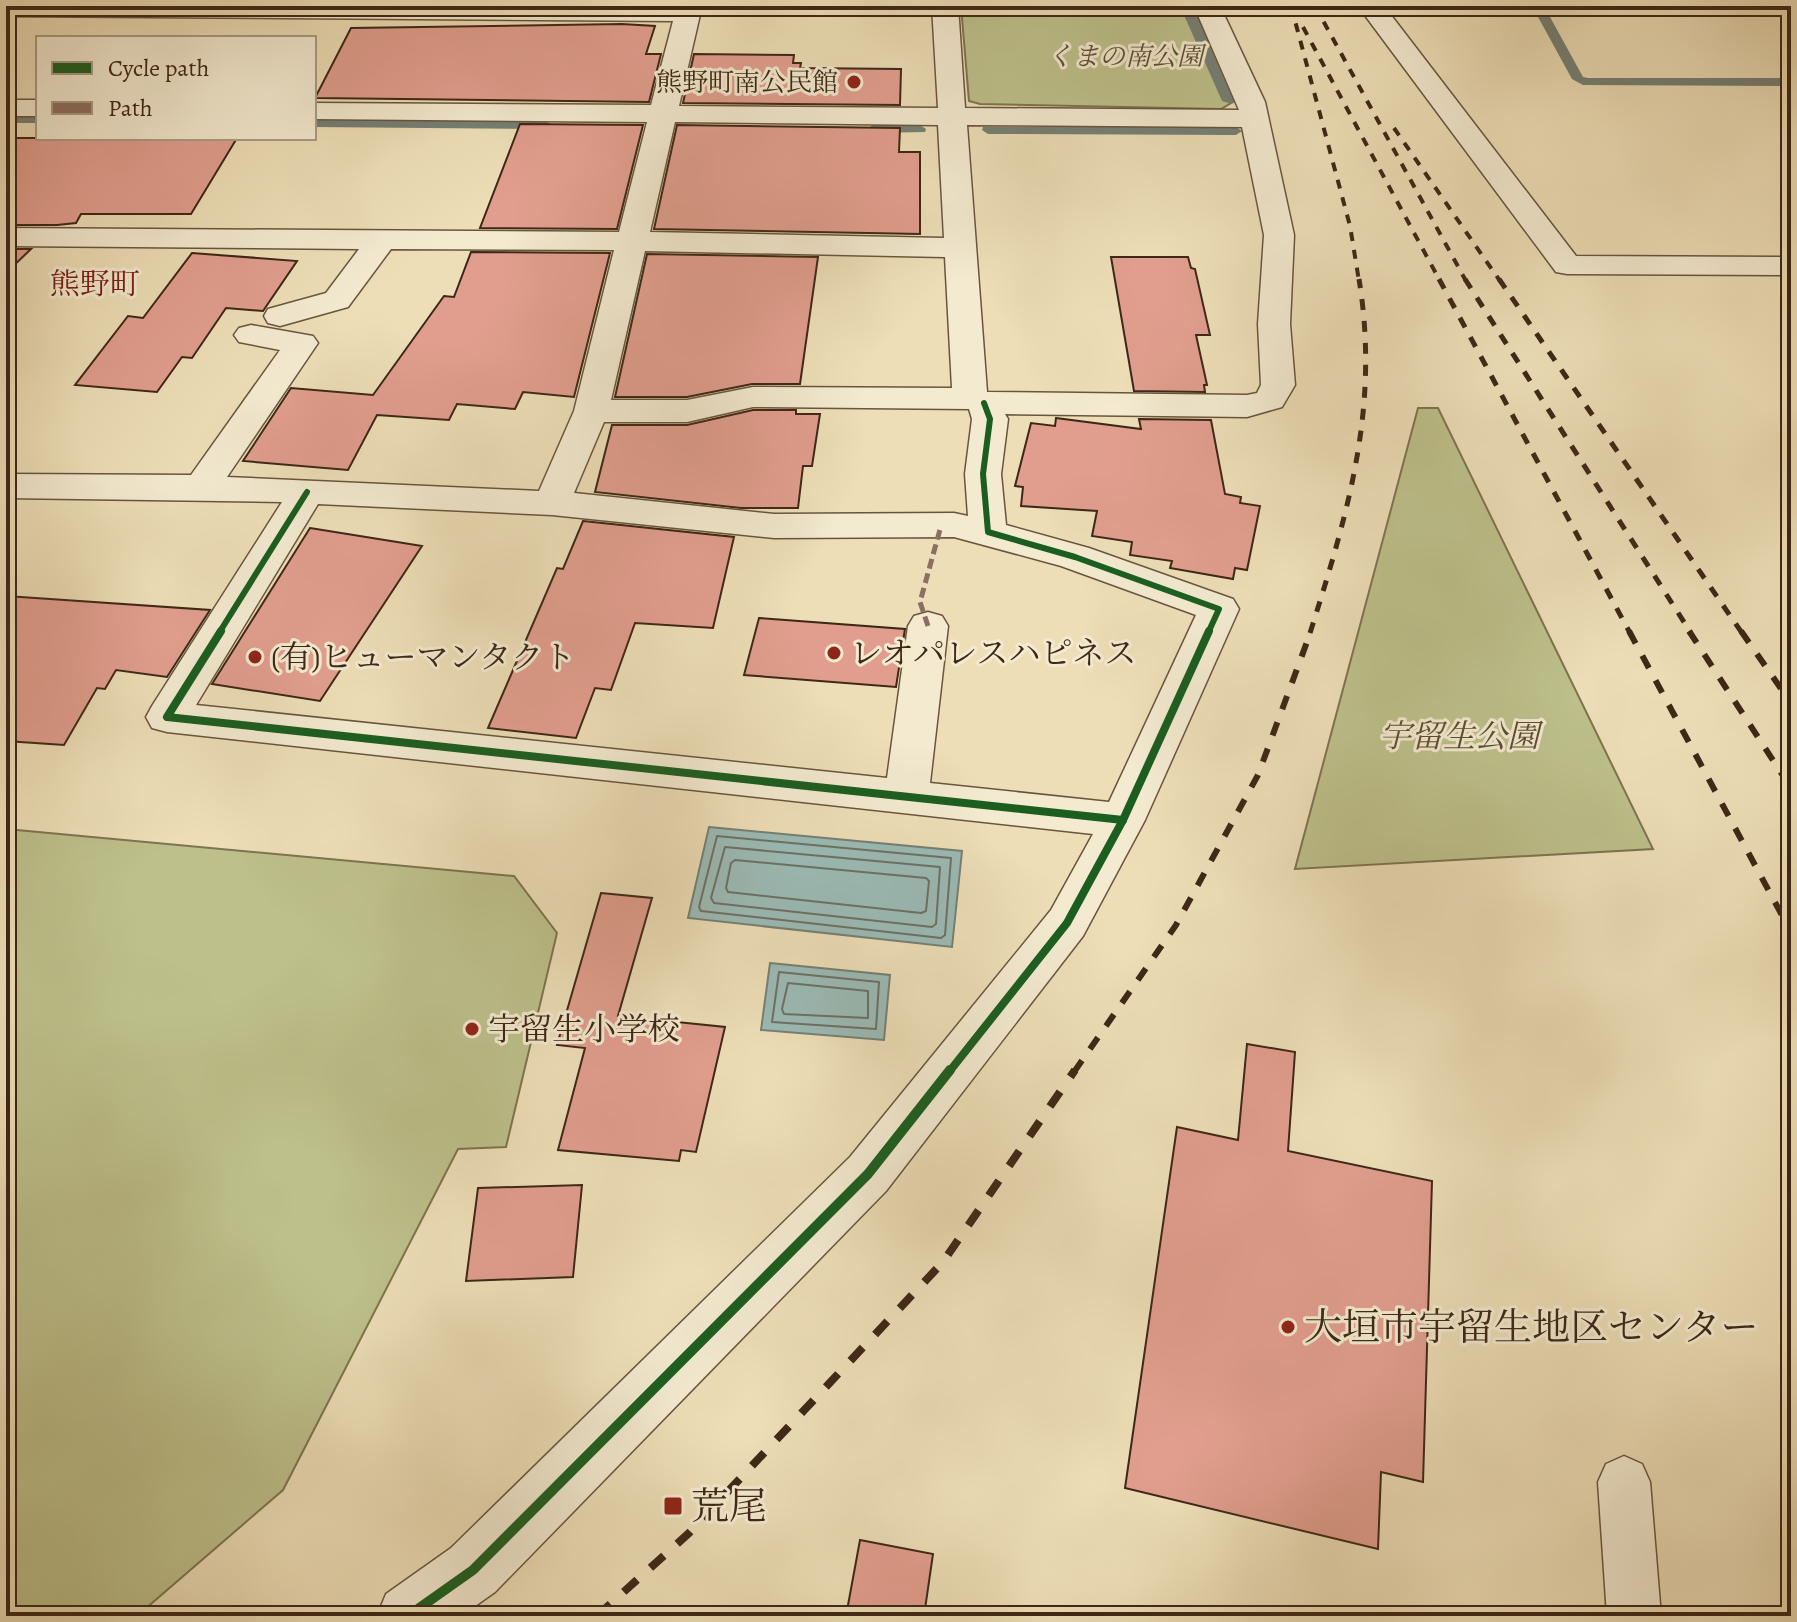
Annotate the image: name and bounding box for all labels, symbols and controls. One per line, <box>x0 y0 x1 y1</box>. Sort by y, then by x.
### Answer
legend <box>36 36 316 140</box>
park label: くまの南公園 <box>1047 39 1207 74</box>
text: Cycle path <box>108 52 209 84</box>
place label: 熊野町南公民館 <box>656 65 838 100</box>
marker: 熊野町南公民館 <box>845 73 863 91</box>
text: Path <box>108 92 153 124</box>
district label: 熊野町 <box>50 264 140 304</box>
place label: レオパレスハピネス <box>850 631 1136 675</box>
place label: (有)ヒューマンタクト <box>271 635 575 679</box>
marker: レオパレスハピネス <box>825 644 843 662</box>
marker: (有)ヒューマンタクト <box>246 648 264 666</box>
park label: 宇留生公園 <box>1379 714 1544 758</box>
place label: 宇留生小学校 <box>488 1007 680 1051</box>
marker: 宇留生小学校 <box>463 1020 481 1038</box>
place label: 大垣市宇留生地区センター <box>1304 1301 1758 1353</box>
marker: 大垣市宇留生地区センター <box>1279 1318 1297 1336</box>
place label: 荒尾 <box>691 1480 767 1532</box>
marker: 荒尾 <box>662 1495 684 1517</box>

